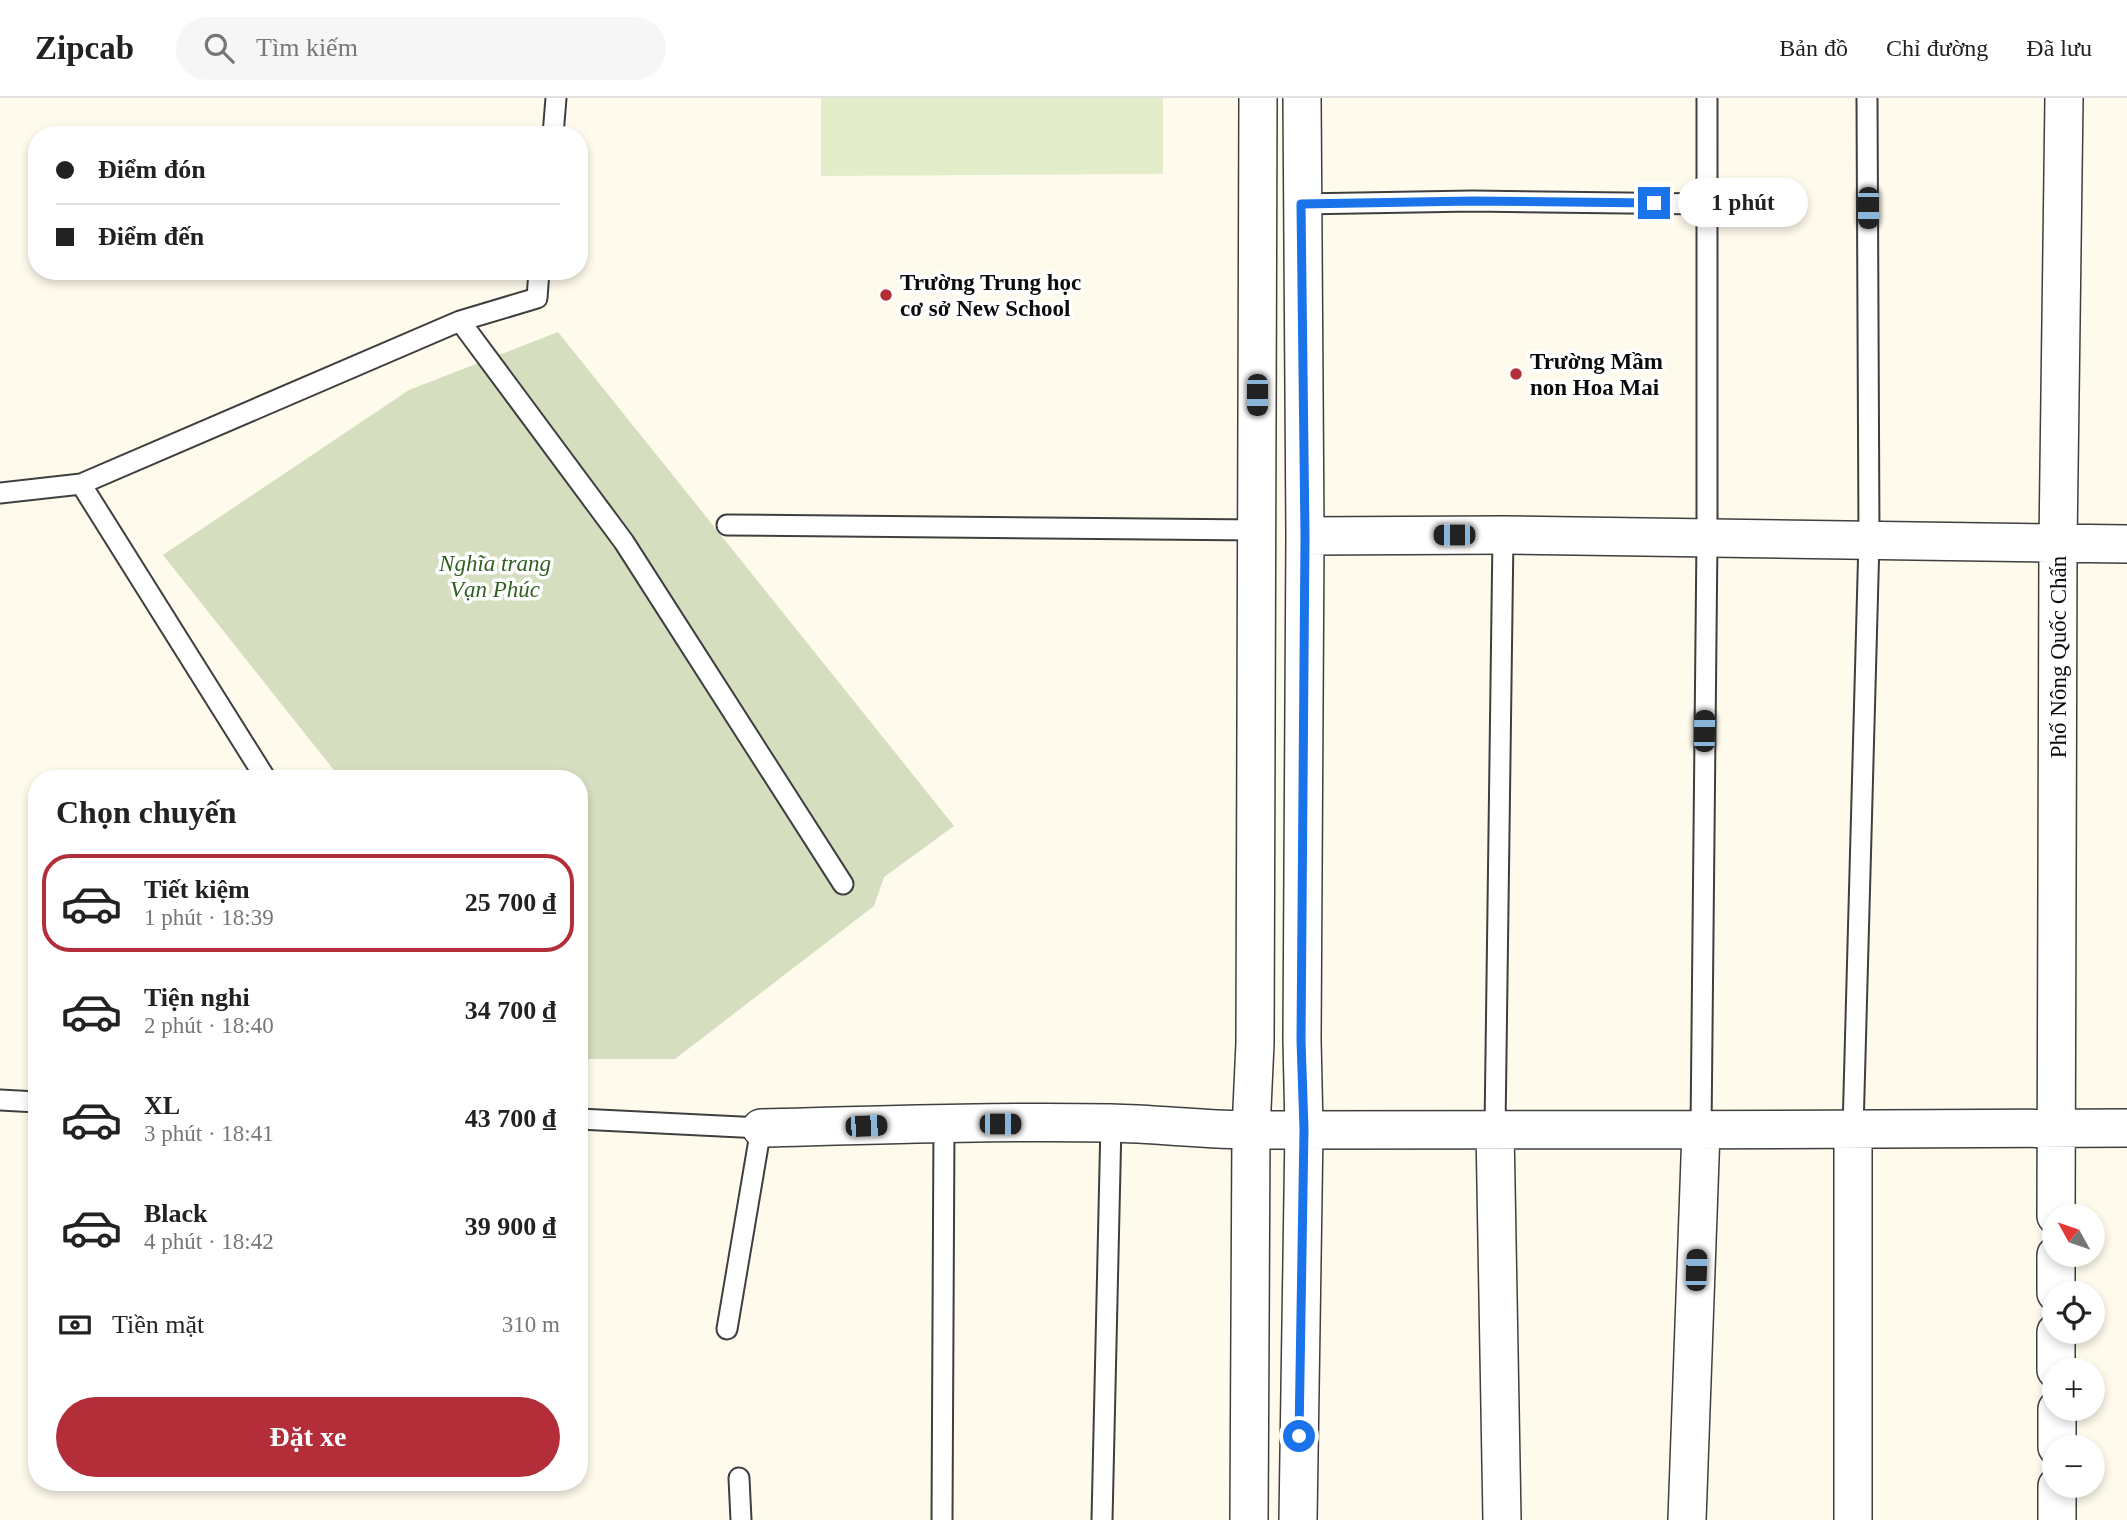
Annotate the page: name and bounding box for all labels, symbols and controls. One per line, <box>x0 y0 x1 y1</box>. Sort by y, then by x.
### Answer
search box <box>176 17 666 80</box>
icon: search <box>200 29 238 67</box>
text: Zipcab <box>35 30 134 66</box>
text: Tìm kiếm <box>256 33 358 62</box>
text: Bản đồ <box>1779 35 1848 61</box>
text: Chỉ đường <box>1886 35 1988 61</box>
text: Đã lưu <box>2026 35 2092 61</box>
text: Điểm đón <box>98 155 206 184</box>
callout: 1 phút <box>1678 178 1808 228</box>
route end <box>1638 187 1670 219</box>
car <box>1858 187 1879 229</box>
text: 1 phút <box>1711 190 1775 215</box>
text: Điểm đến <box>98 222 204 251</box>
place label: Trường Trung học cơ sở New School <box>900 270 1081 321</box>
marker: Trường Trung học cơ sở New School <box>878 287 894 303</box>
place label: Trường Mầm non Hoa Mai <box>1530 349 1663 400</box>
marker: Trường Mầm non Hoa Mai <box>1508 366 1524 382</box>
car <box>1247 374 1268 416</box>
car <box>1434 525 1476 546</box>
park label: Nghĩa trang Vạn Phúc <box>438 551 551 602</box>
street label: Phố Nông Quốc Chấn <box>2046 555 2071 758</box>
car <box>1694 710 1715 752</box>
text: Chọn chuyến <box>56 794 237 830</box>
icon: car <box>60 872 123 935</box>
text: Tiết kiệm <box>144 875 250 904</box>
text: 25 700 ₫ <box>465 888 556 917</box>
text: 1 phút · 18:39 <box>144 905 274 930</box>
icon: car <box>60 980 123 1043</box>
text: Tiện nghi <box>144 983 250 1012</box>
text: 34 700 ₫ <box>465 996 556 1025</box>
text: 2 phút · 18:40 <box>144 1013 274 1038</box>
icon: car <box>60 1088 123 1151</box>
text: XL <box>144 1091 180 1120</box>
text: 43 700 ₫ <box>465 1104 556 1133</box>
car <box>980 1114 1022 1135</box>
car <box>845 1115 888 1137</box>
text: 3 phút · 18:41 <box>144 1121 274 1146</box>
icon: car <box>60 1196 123 1259</box>
text: Black <box>144 1199 208 1228</box>
north arrow <box>2042 1204 2105 1267</box>
map controls <box>2042 1204 2105 1498</box>
text: 39 900 ₫ <box>465 1212 556 1241</box>
text: 4 phút · 18:42 <box>144 1229 274 1254</box>
car <box>1685 1249 1708 1291</box>
button: locate <box>2042 1281 2105 1344</box>
icon: cash <box>56 1306 94 1344</box>
text: Tiền mặt <box>112 1310 204 1339</box>
text: 310 m <box>502 1312 560 1337</box>
button: + <box>2042 1358 2105 1421</box>
button: Đặt xe <box>56 1397 560 1477</box>
route start <box>1283 1420 1315 1452</box>
button: − <box>2042 1435 2105 1498</box>

